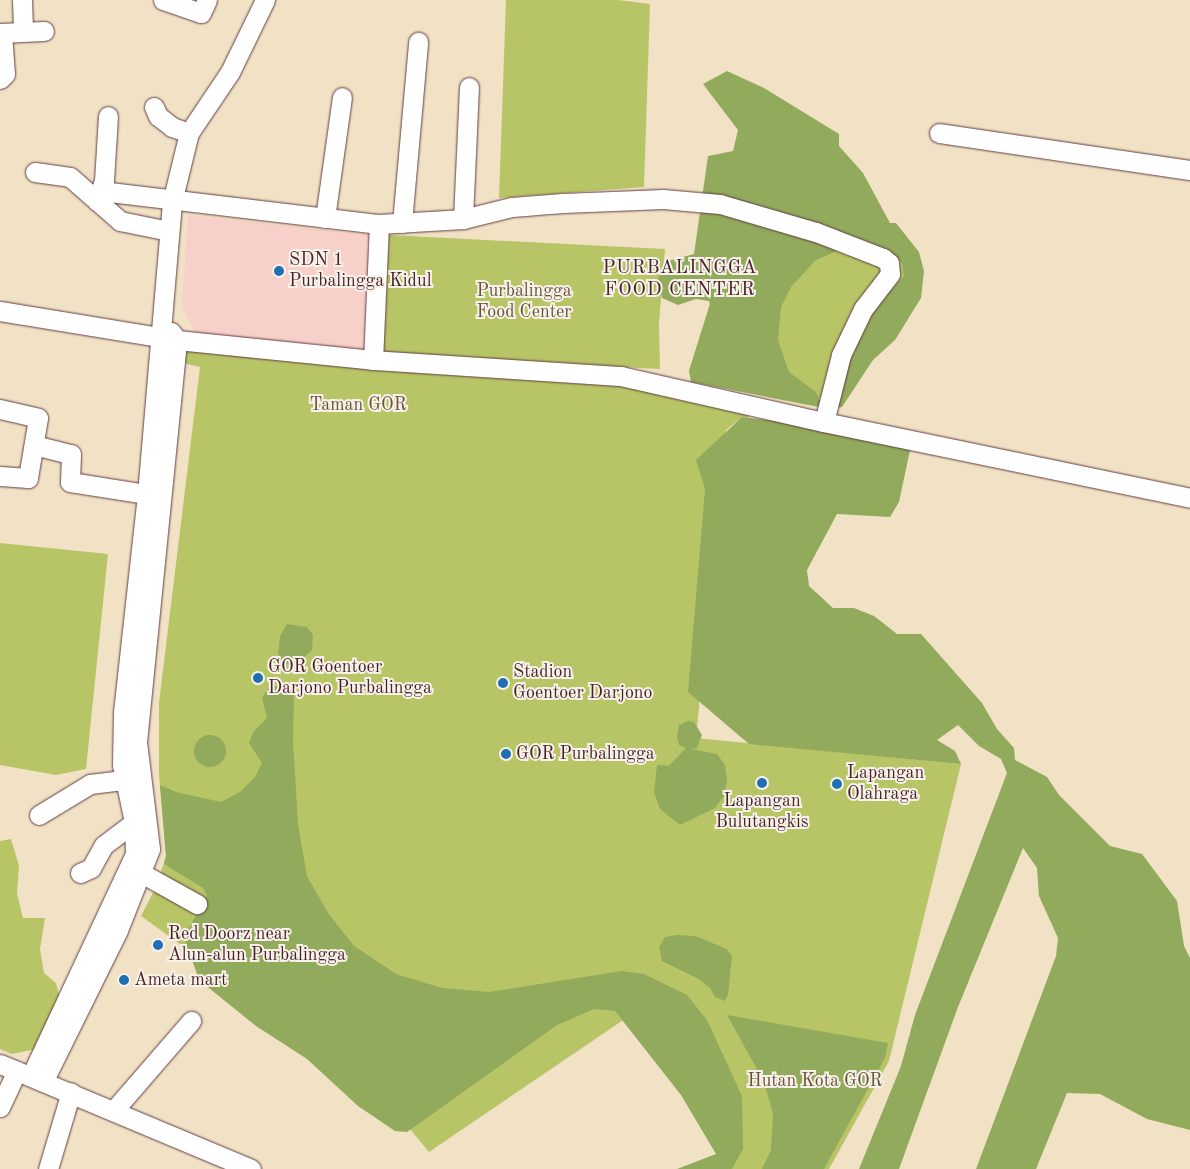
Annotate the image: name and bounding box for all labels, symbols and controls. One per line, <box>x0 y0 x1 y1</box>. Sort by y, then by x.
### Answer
place label: SDN 1 Purbalingga Kidul <box>289 250 431 292</box>
district label: PURBALINGGA FOOD CENTER <box>601 258 759 302</box>
marker: SDN 1 Purbalingga Kidul <box>273 265 285 277</box>
park label: Purbalingga Food Center <box>476 281 572 324</box>
park label: Taman GOR <box>309 394 407 416</box>
place label: GOR Goentoer Darjono Purbalingga <box>268 657 432 700</box>
place label: Stadion Goentoer Darjono <box>513 662 652 704</box>
marker: GOR Goentoer Darjono Purbalingga <box>252 672 264 684</box>
marker: Stadion Goentoer Darjono <box>497 677 509 689</box>
place label: GOR Purbalingga <box>516 743 655 765</box>
marker: GOR Purbalingga <box>500 748 512 760</box>
place label: Lapangan Olahraga <box>847 763 924 806</box>
marker: Lapangan Bulutangkis <box>756 777 768 789</box>
marker: Lapangan Olahraga <box>831 778 843 790</box>
place label: Lapangan Bulutangkis <box>715 791 809 834</box>
place label: Red Doorz near Alun-alun Purbalingga <box>168 924 346 966</box>
marker: Red Doorz near Alun-alun Purbalingga <box>152 939 164 951</box>
place label: Ameta mart <box>134 969 227 991</box>
marker: Ameta mart <box>118 974 130 986</box>
park label: Hutan Kota GOR <box>748 1070 882 1092</box>

